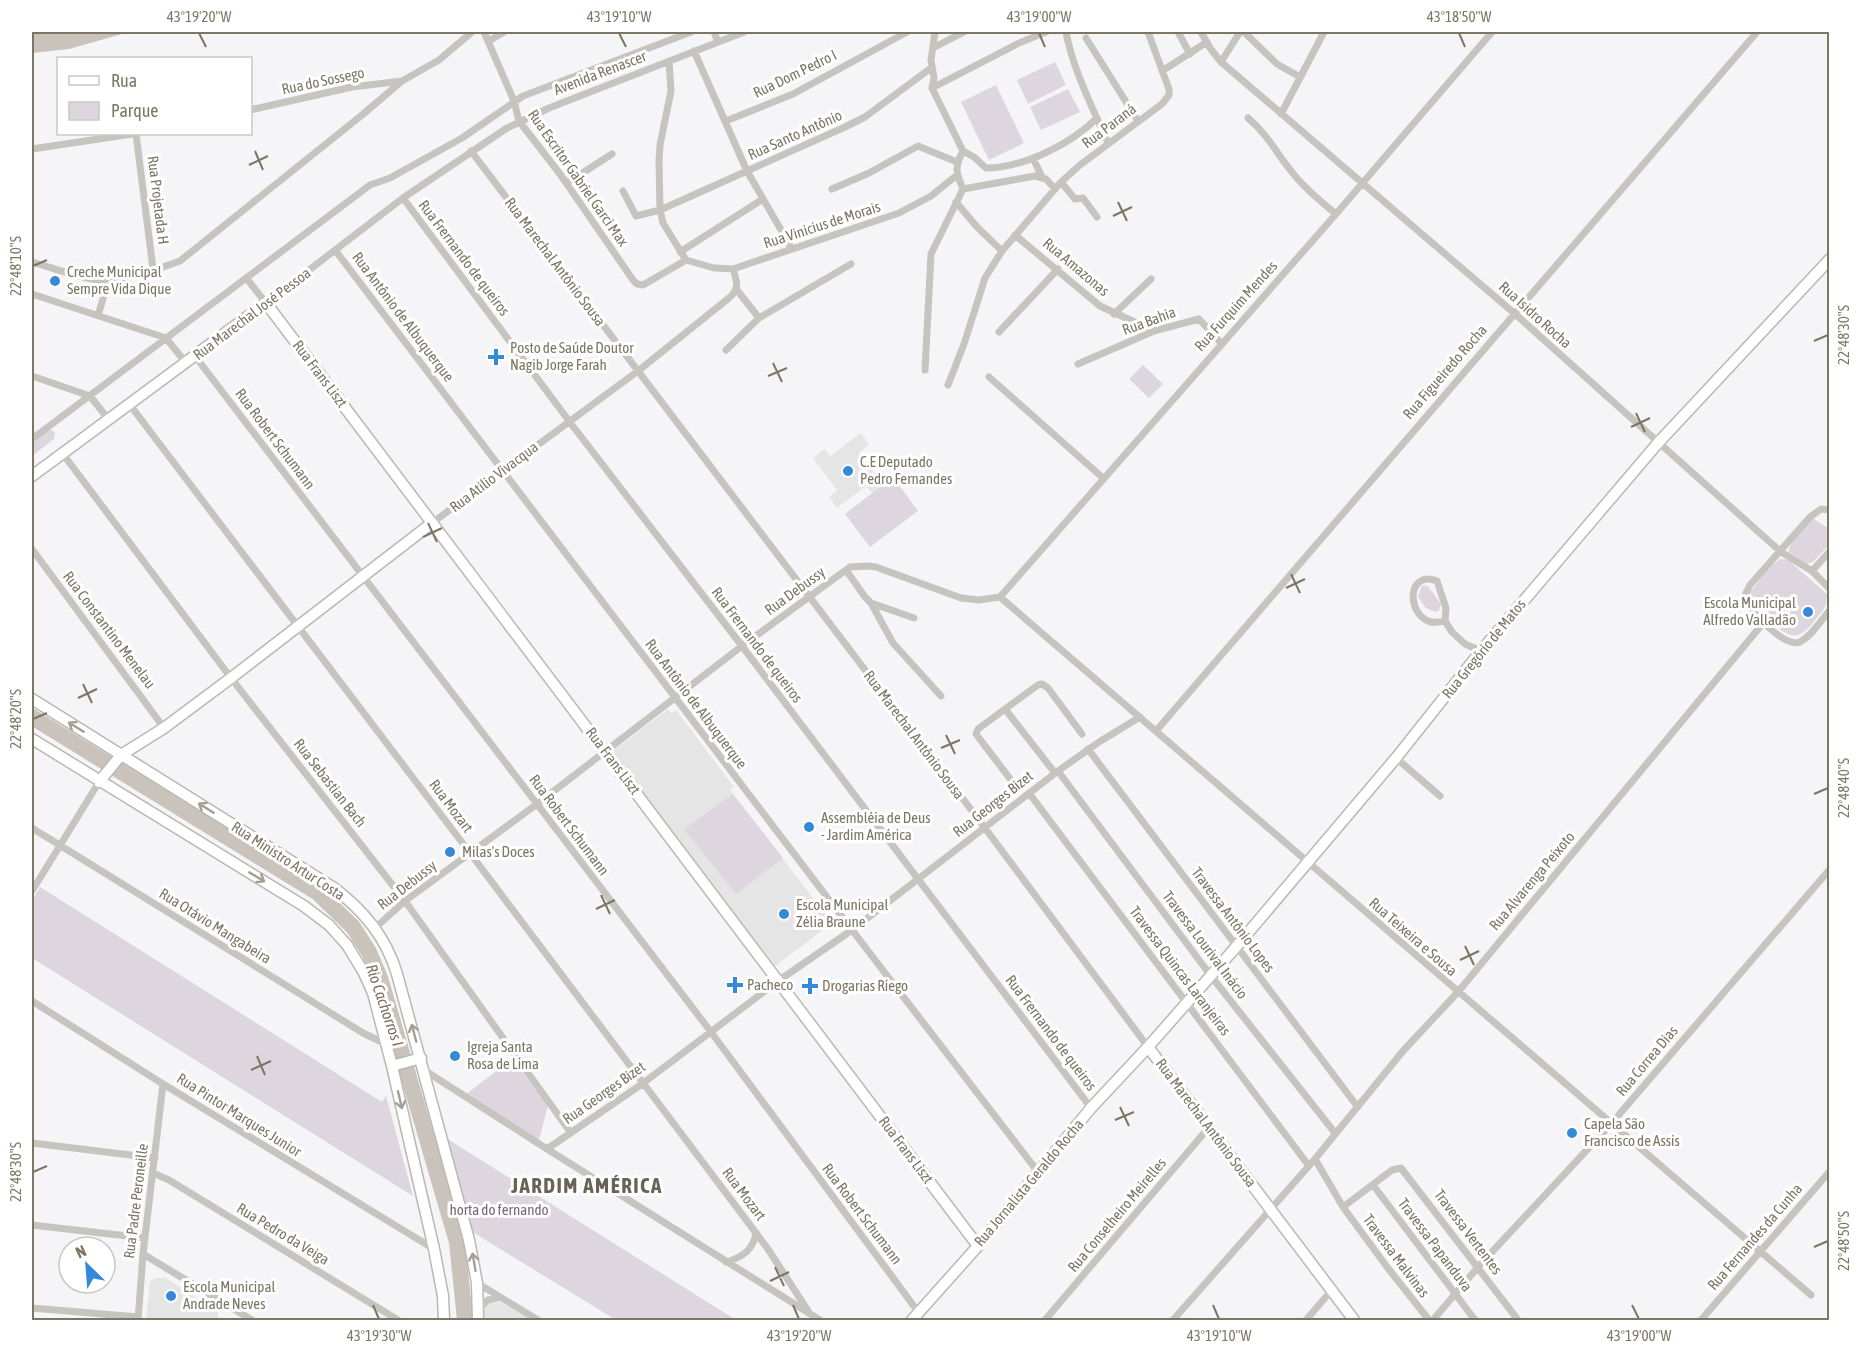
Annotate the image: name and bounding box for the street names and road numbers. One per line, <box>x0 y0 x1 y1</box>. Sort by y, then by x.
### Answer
street label: Rua Dom Pedro I <box>750 46 839 101</box>
street label: Avenida Renascer <box>551 47 649 98</box>
street label: Rua do Sossego <box>280 63 366 98</box>
street label: Rua Paraná <box>1078 100 1139 151</box>
street label: Rua Escritor Gabriel Garci Max <box>525 106 632 249</box>
street label: Rua Santo Antônio <box>745 106 844 163</box>
street label: Rua Projetada H <box>145 155 172 245</box>
street label: Rua Marechal Antônio Sousa <box>502 194 609 329</box>
street label: Rua Frernando de queiros <box>415 197 513 319</box>
street label: Rua Vinicius de Morais <box>761 198 882 251</box>
street label: Rua Amazonas <box>1040 234 1113 299</box>
street label: Rua Antônio de Albuquerque <box>349 249 458 385</box>
street label: Rua Furquim Mendes <box>1191 257 1281 354</box>
street label: Rua Marechal José Pessoa <box>190 264 314 363</box>
street label: Rua Isidro Rocha <box>1496 278 1575 352</box>
street label: Rua Bahia <box>1120 303 1178 338</box>
street label: Rua Figueiredo Rocha <box>1399 321 1490 422</box>
street label: Rua Frans Liszt <box>290 337 351 411</box>
street label: Rua Robert Schumann <box>232 385 319 492</box>
street label: Rua Atilio Vivacqua <box>446 438 541 515</box>
street label: Rua Debussy <box>761 563 828 618</box>
street label: Rua Constantino Menelau <box>60 568 159 692</box>
street label: Rua Frernando de queiros <box>708 584 806 706</box>
street label: Rua Gregório de Matos <box>1438 596 1529 702</box>
street label: Rua Antônio de Albuquerque <box>642 636 751 772</box>
street label: Rua Marechal Antônio Sousa <box>861 667 968 802</box>
street label: Rua Frans Liszt <box>583 724 644 798</box>
street label: Rua Sebastian Bach <box>291 735 370 830</box>
street label: Rua Georges Bizet <box>949 767 1036 840</box>
street label: Rua Robert Schumann <box>526 771 613 878</box>
street label: Rua Mozart <box>426 776 477 835</box>
street label: Rua Ministro Artur Costa <box>229 818 348 903</box>
street label: Rua Alvarenga Peixoto <box>1485 828 1578 933</box>
street label: Rua Debussy <box>374 856 440 913</box>
street label: Travessa Antônio Lopes <box>1188 864 1278 976</box>
street label: Rua Otávio Mangabeira <box>156 884 274 967</box>
street label: Travessa Lourival Inácio <box>1159 888 1251 1002</box>
street label: Rua Teixeira e Sousa <box>1366 894 1461 979</box>
street label: Travessa Quincas Laranjeiras <box>1126 903 1234 1039</box>
street label: Rua Frernando de queiros <box>1002 972 1100 1094</box>
street label: Rua Correa Dias <box>1612 1022 1681 1099</box>
street label: Rua Marechal Antônio Sousa <box>1153 1055 1260 1190</box>
street label: Rua Georges Bizet <box>559 1058 648 1127</box>
street label: Rua Pintor Marques Junior <box>174 1069 305 1160</box>
street label: Rua Frans Liszt <box>876 1113 937 1187</box>
street label: Rua Jornalista Geraldo Rocha <box>970 1116 1087 1250</box>
street label: Rua Padre Peroneille <box>120 1142 151 1259</box>
street label: Rua Conselheiro Meirelles <box>1064 1154 1169 1275</box>
street label: Rua Robert Schumann <box>819 1160 906 1267</box>
street label: Rua Mozart <box>719 1164 770 1223</box>
street label: Rua Fernandes da Cunha <box>1704 1180 1805 1293</box>
street label: Travessa Vertentes <box>1431 1186 1506 1277</box>
street label: Travessa Papanduva <box>1395 1195 1476 1295</box>
street label: Rua Pedro da Veiga <box>234 1199 333 1268</box>
street label: Travessa Malvinas <box>1360 1211 1433 1300</box>

